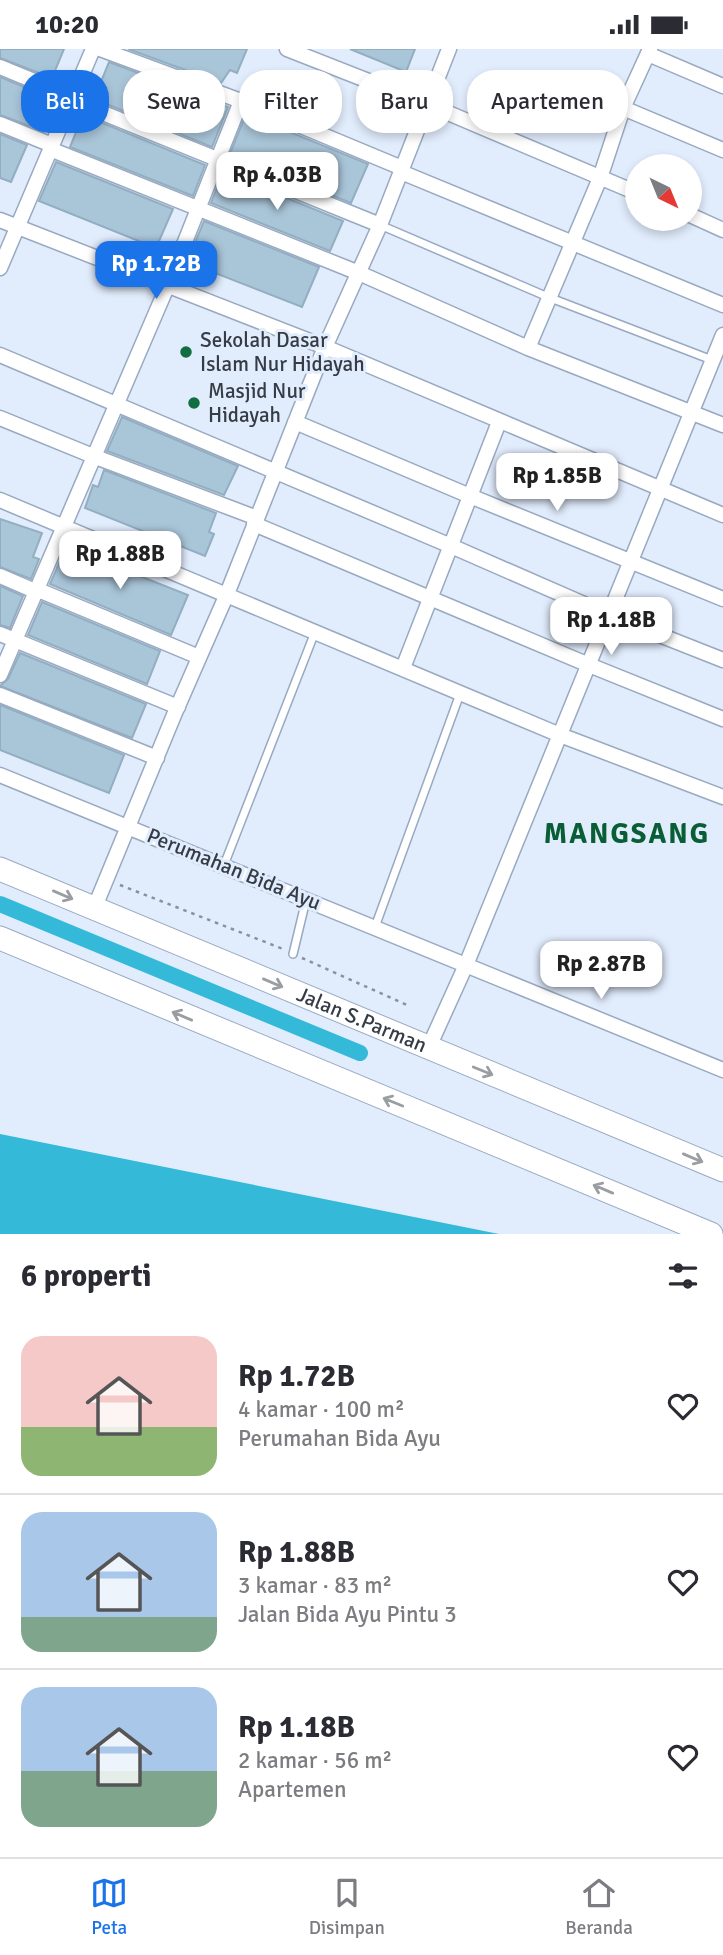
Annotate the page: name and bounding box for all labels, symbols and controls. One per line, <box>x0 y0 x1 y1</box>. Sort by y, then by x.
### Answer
text: 10:20 <box>35 9 99 41</box>
chip: Beli <box>21 70 109 133</box>
chip: Sewa <box>123 70 225 133</box>
chip: Filter <box>239 70 342 133</box>
chip: Baru <box>356 70 453 133</box>
chip: Apartemen <box>467 70 628 133</box>
pin: Rp 4.03B <box>205 153 349 212</box>
north arrow <box>625 154 702 231</box>
map controls <box>625 154 702 231</box>
text: Rp 4.03B <box>232 160 322 189</box>
pin: Rp 1.72B <box>84 241 228 301</box>
text: Rp 1.72B <box>111 249 201 278</box>
place label: Sekolah Dasar Islam Nur Hidayah <box>200 327 365 377</box>
marker: Sekolah Dasar Islam Nur Hidayah <box>178 344 194 360</box>
place label: Masjid Nur Hidayah <box>208 378 306 428</box>
marker: Masjid Nur Hidayah <box>186 395 202 411</box>
pin: Rp 1.85B <box>485 454 629 513</box>
text: Rp 1.85B <box>512 461 602 490</box>
pin: Rp 1.88B <box>48 531 192 591</box>
text: Rp 1.88B <box>75 539 165 568</box>
pin: Rp 1.18B <box>539 597 683 657</box>
text: Rp 1.18B <box>566 605 656 634</box>
district label: MANGSANG <box>544 817 710 851</box>
street label: Perumahan Bida Ayu <box>143 822 325 916</box>
one-way arrow <box>52 890 73 903</box>
pin: Rp 2.87B <box>529 941 673 1001</box>
text: Rp 2.87B <box>556 949 646 978</box>
one-way arrow <box>262 977 283 990</box>
street label: Jalan S.Parman <box>293 981 431 1058</box>
one-way arrow <box>172 1008 193 1021</box>
one-way arrow <box>471 1065 493 1078</box>
one-way arrow <box>382 1095 404 1108</box>
one-way arrow <box>682 1152 703 1165</box>
one-way arrow <box>593 1181 614 1194</box>
icon: filters <box>664 1257 702 1295</box>
text: 6 properti <box>21 1258 151 1295</box>
text: Rp 1.72B <box>238 1358 355 1395</box>
icon: home <box>77 1364 161 1448</box>
icon: heart <box>664 1387 702 1425</box>
text: 4 kamar · 100 m² <box>238 1395 405 1424</box>
text: Perumahan Bida Ayu <box>238 1424 441 1453</box>
text: Rp 1.88B <box>238 1534 355 1571</box>
icon: home <box>77 1540 161 1624</box>
icon: heart <box>664 1563 702 1601</box>
text: 3 kamar · 83 m² <box>238 1571 392 1600</box>
text: Jalan Bida Ayu Pintu 3 <box>238 1600 457 1629</box>
text: Rp 1.18B <box>238 1709 355 1746</box>
icon: home <box>77 1715 161 1799</box>
icon: heart <box>664 1738 702 1776</box>
text: 2 kamar · 56 m² <box>238 1746 392 1775</box>
text: Apartemen <box>238 1775 347 1804</box>
tab: Peta <box>90 1874 128 1940</box>
tab: Disimpan <box>309 1874 385 1940</box>
tab: Beranda <box>565 1874 633 1940</box>

